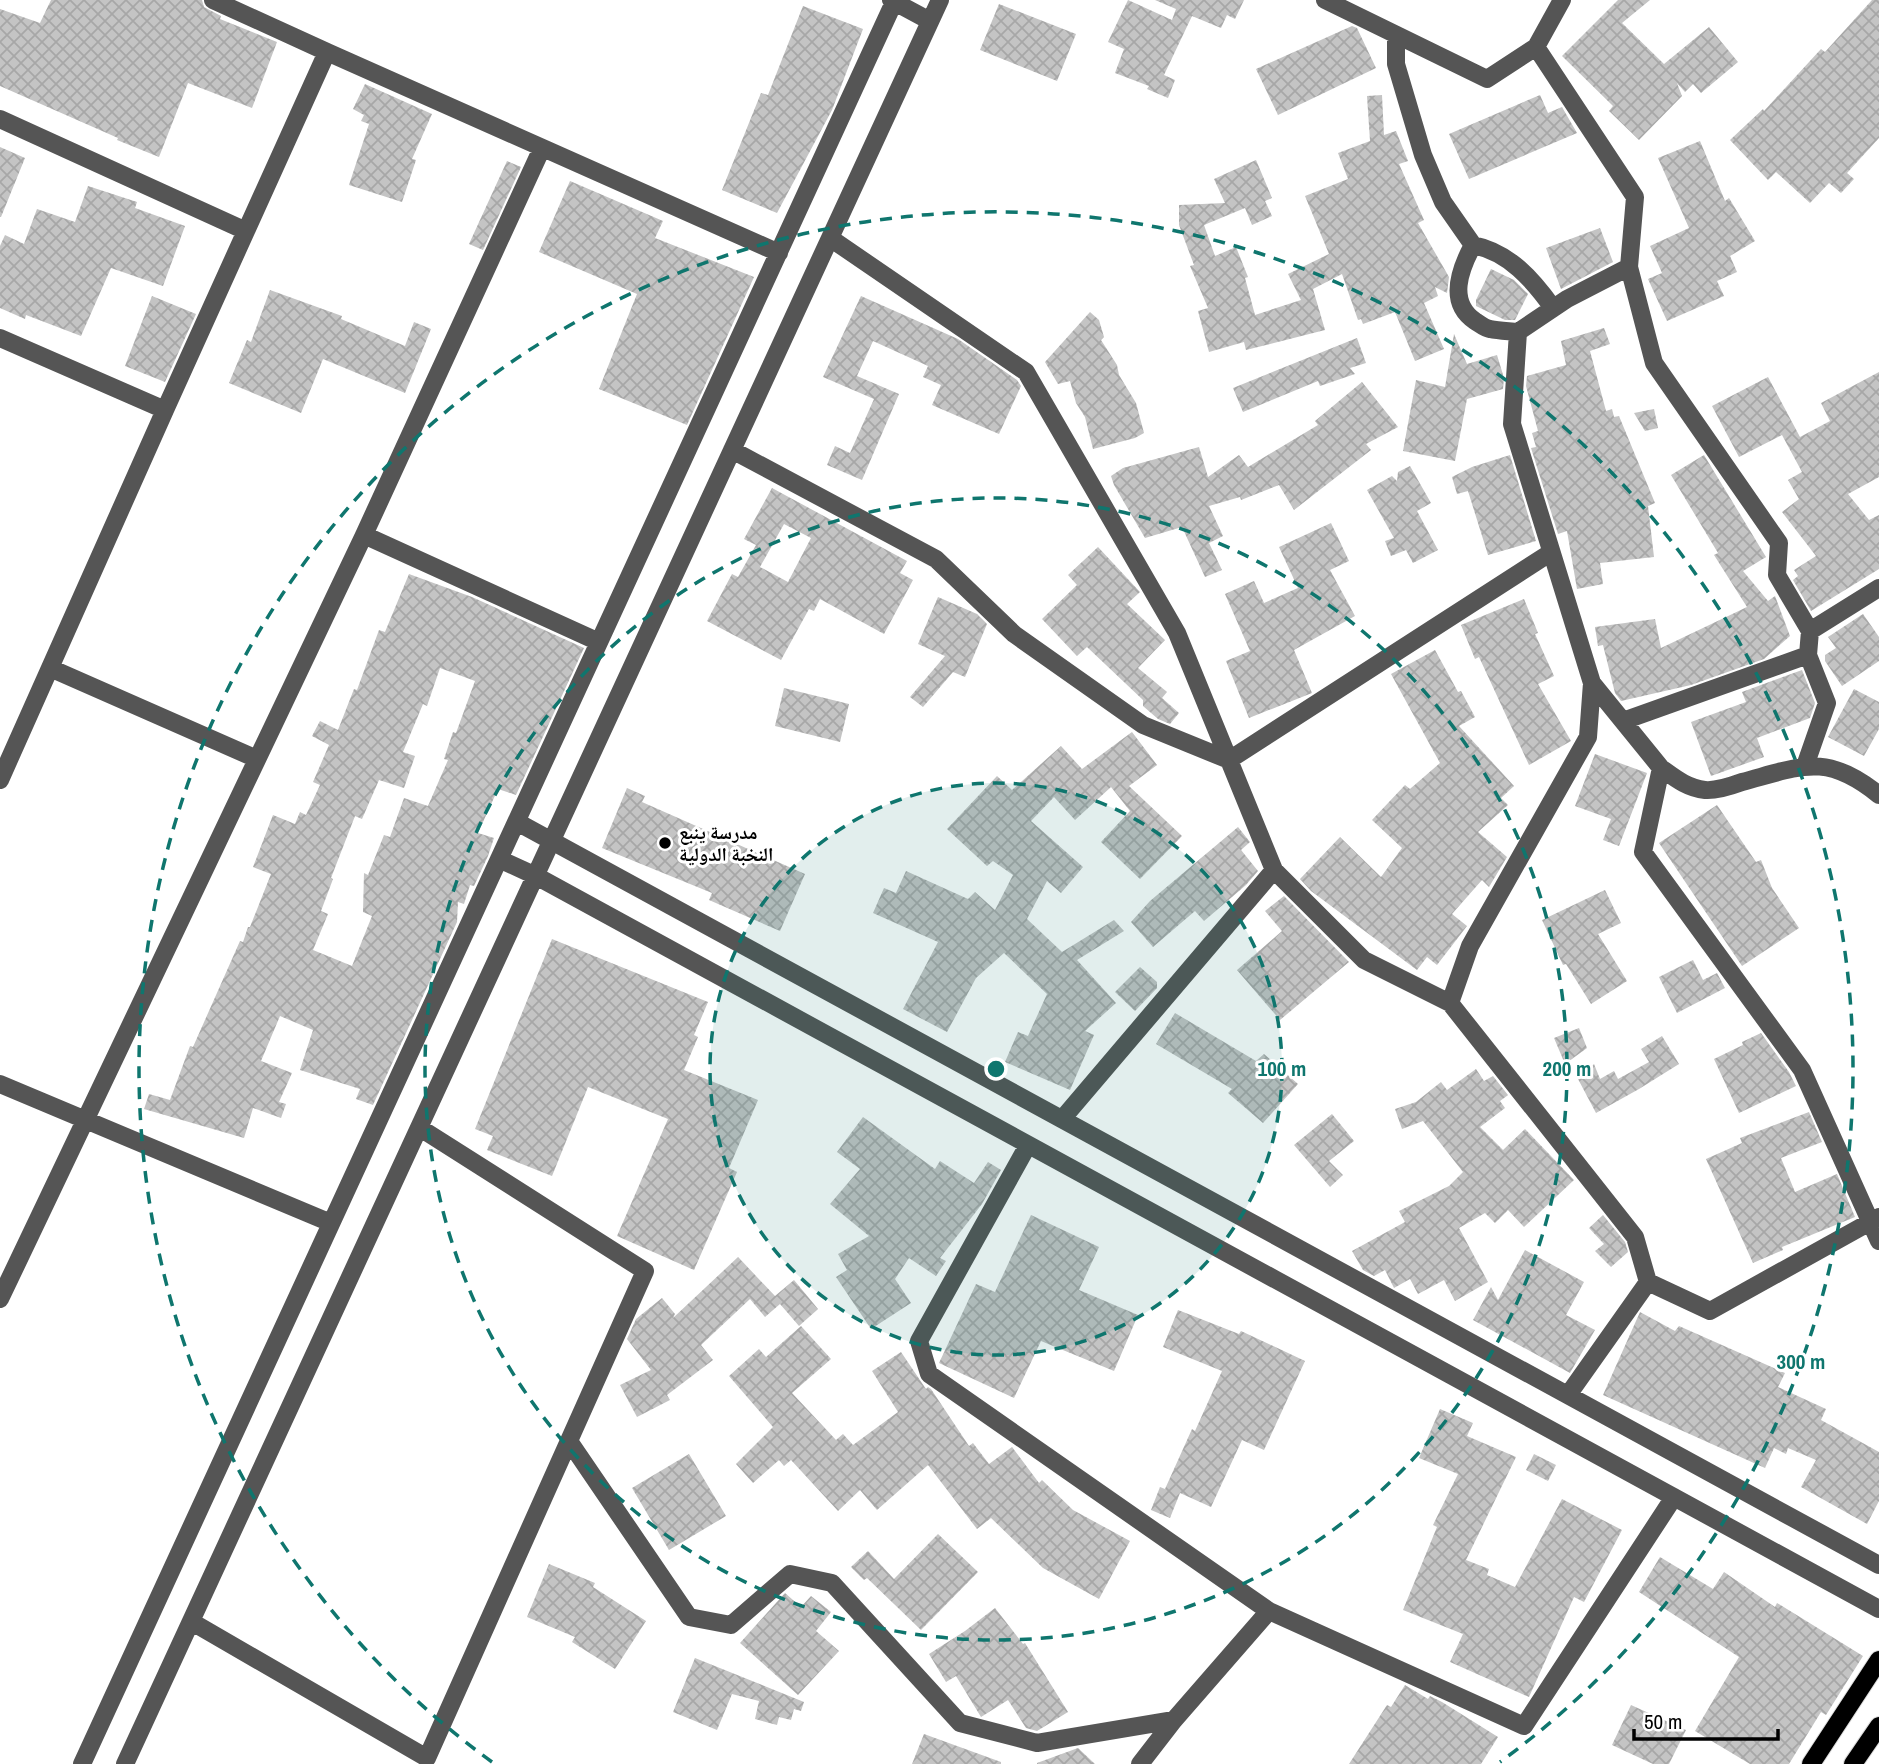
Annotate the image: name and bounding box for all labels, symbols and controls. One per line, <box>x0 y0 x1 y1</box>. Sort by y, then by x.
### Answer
place label: مدرسة ينبع النخبة الدولية <box>679 819 773 867</box>
marker: مدرسة ينبع النخبة الدولية <box>657 835 673 851</box>
text: 100 m <box>1258 1054 1306 1083</box>
text: 200 m <box>1543 1054 1591 1083</box>
centre of rings <box>984 1057 1008 1081</box>
text: 300 m <box>1777 1347 1825 1376</box>
scale bar <box>1634 1698 1778 1742</box>
text: 50 m <box>1644 1707 1682 1736</box>

